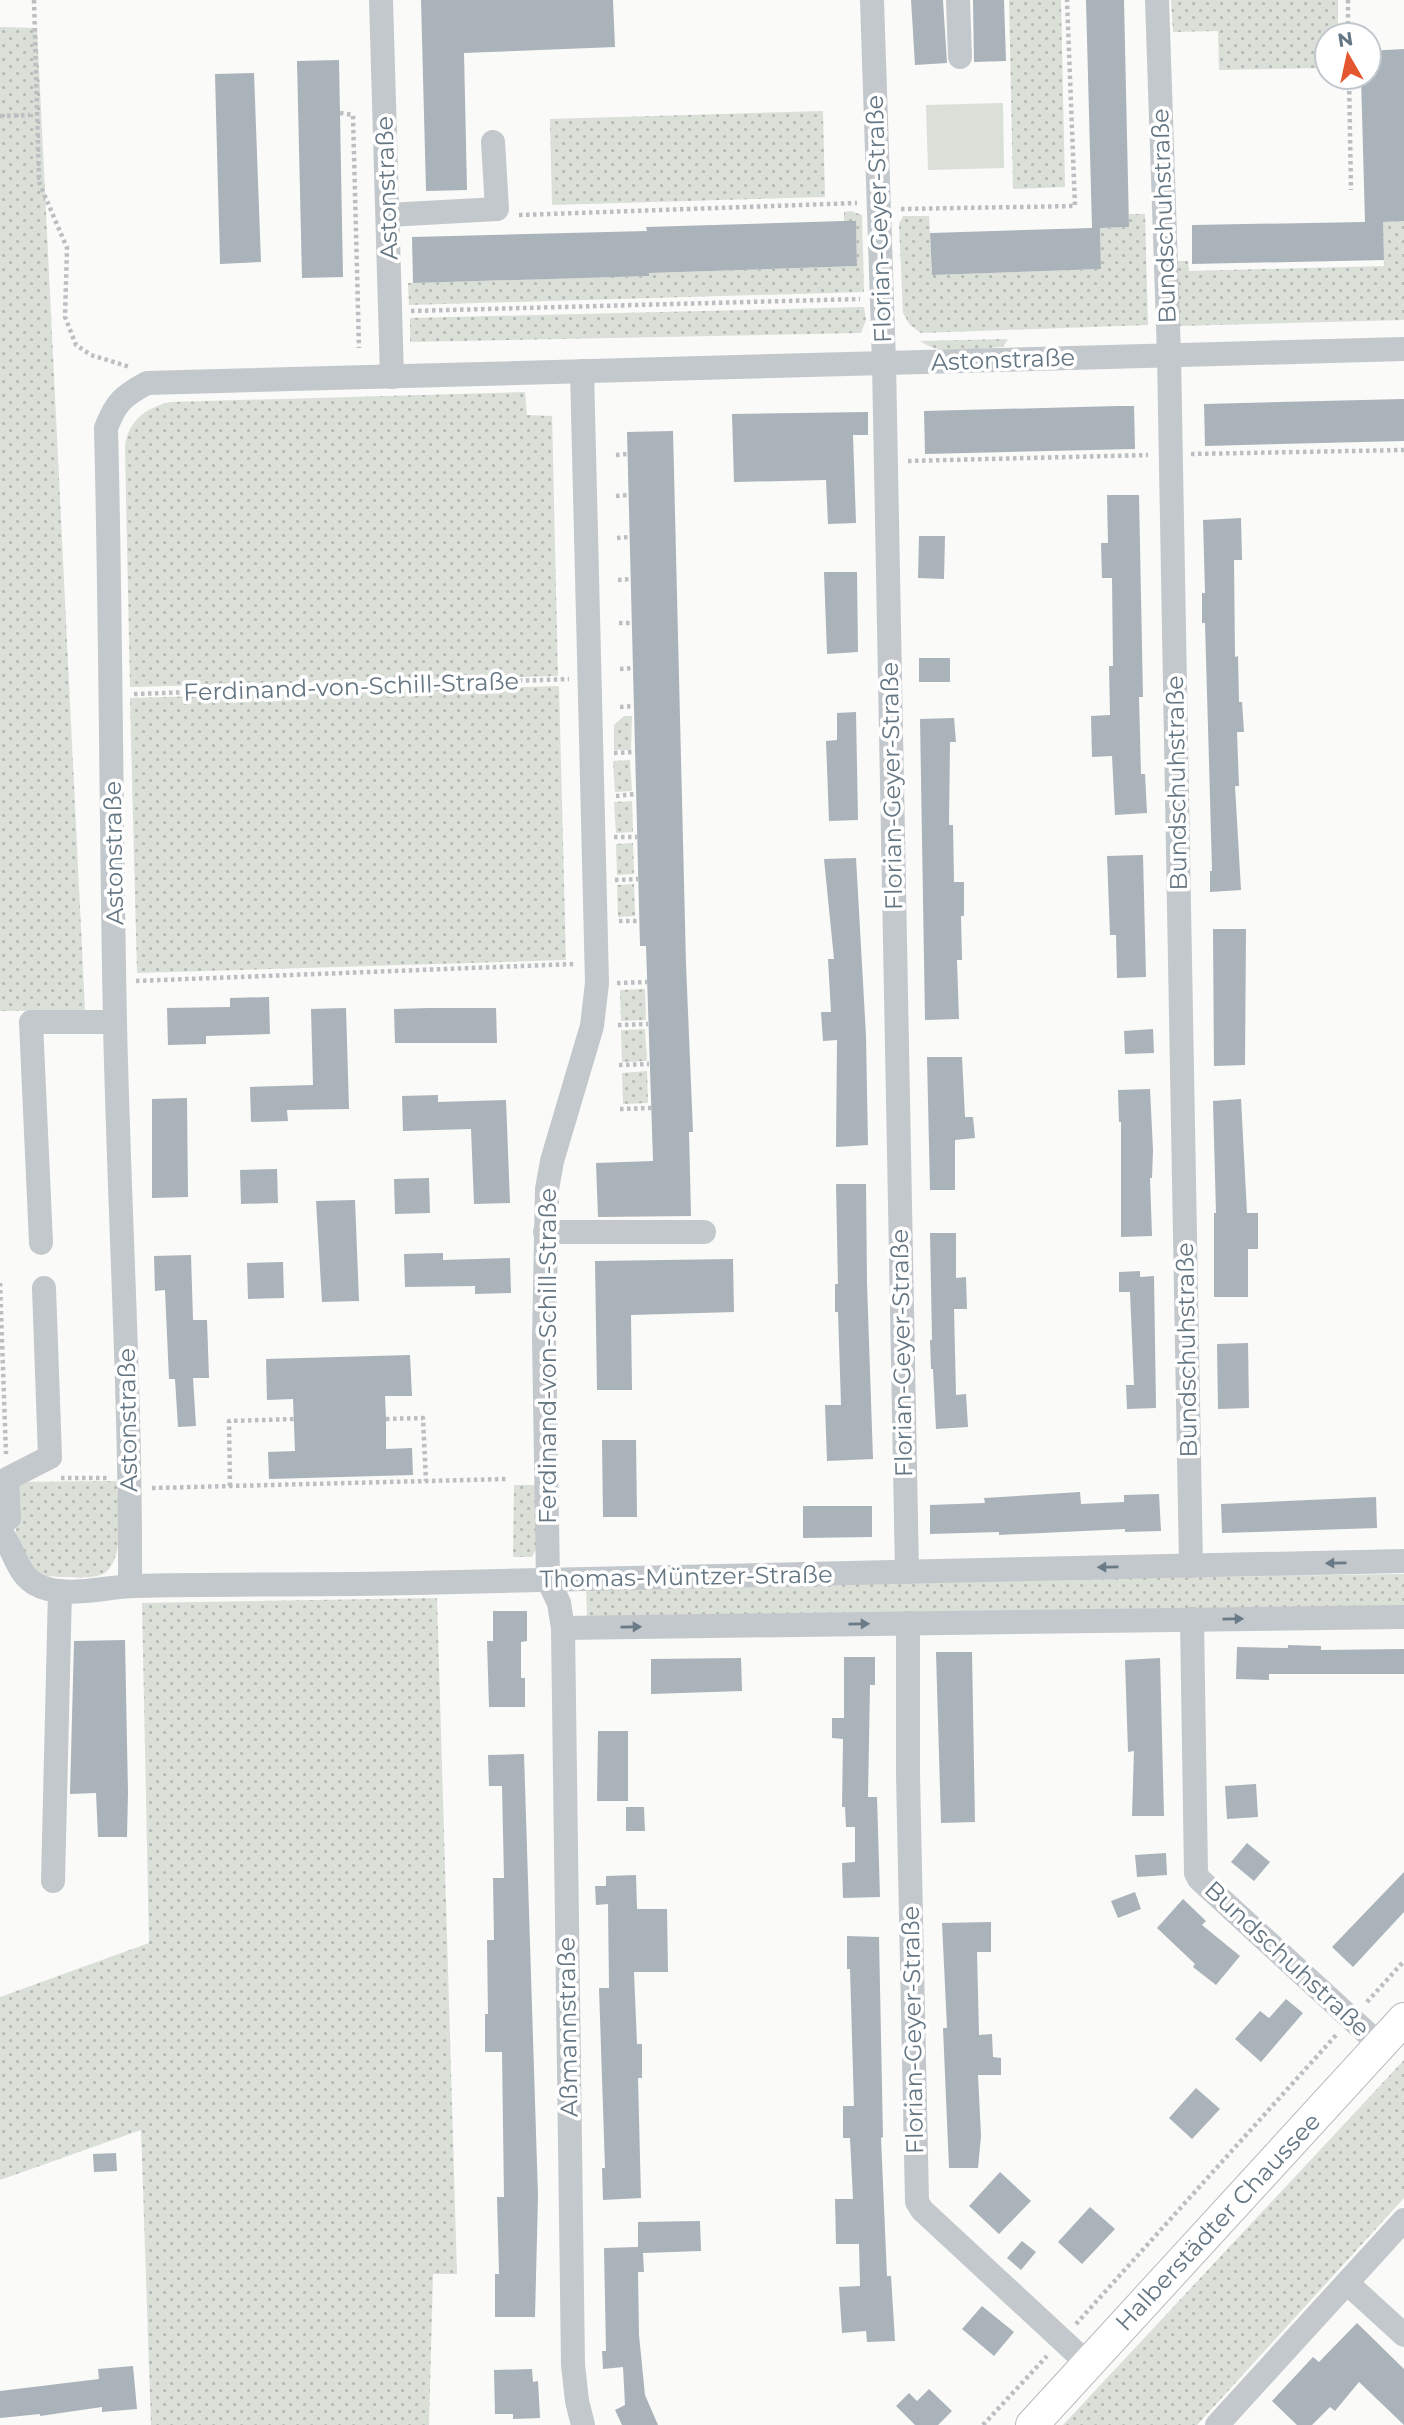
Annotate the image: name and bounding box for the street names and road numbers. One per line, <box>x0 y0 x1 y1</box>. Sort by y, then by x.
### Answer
street label: Florian-Geyer-Straße <box>860 94 897 344</box>
street label: Bundschuhstraße <box>1145 108 1182 324</box>
street label: Astonstraße <box>369 115 404 261</box>
street label: Astonstraße <box>930 342 1076 377</box>
street label: Florian-Geyer-Straße <box>875 662 908 910</box>
street label: Ferdinand-von-Schill-Straße <box>183 666 519 707</box>
street label: Bundschuhstraße <box>1160 675 1193 891</box>
street label: Astonstraße <box>98 781 129 925</box>
street label: Ferdinand-von-Schill-Straße <box>533 1188 562 1524</box>
street label: Florian-Geyer-Straße <box>885 1229 918 1477</box>
street label: Bundschuhstraße <box>1170 1242 1203 1458</box>
street label: Astonstraße <box>112 1348 143 1492</box>
street label: Thomas-Müntzer-Straße <box>539 1559 833 1594</box>
street label: Bundschuhstraße <box>1199 1875 1376 2043</box>
street label: Florian-Geyer-Straße <box>896 1906 929 2154</box>
street label: Aßmannstraße <box>551 1937 584 2117</box>
street label: Halberstädter Chaussee <box>1109 2107 1326 2337</box>

